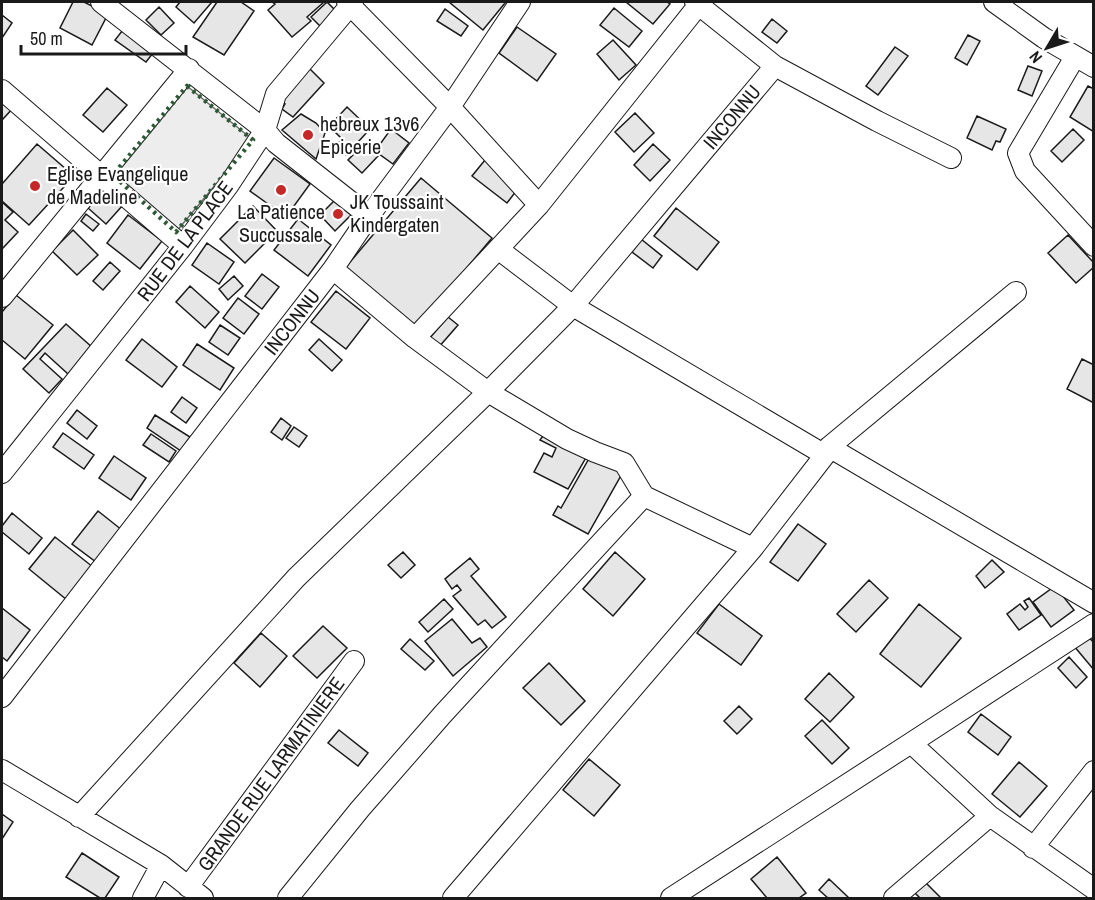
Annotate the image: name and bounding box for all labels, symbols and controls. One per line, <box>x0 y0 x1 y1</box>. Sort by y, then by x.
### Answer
scale bar <box>21 18 186 56</box>
north arrow <box>1017 18 1077 78</box>
text: 50 m <box>30 26 63 51</box>
text: N <box>1024 47 1047 68</box>
street label: INCONNU <box>697 79 767 155</box>
place label: hebreux 13v6 Epicerie <box>320 110 419 160</box>
marker: hebreux 13v6 Epicerie <box>301 128 315 142</box>
place label: Eglise Evangelique de Madeline <box>47 160 188 210</box>
street label: RUE DE LA PLACE <box>130 175 239 306</box>
marker: Eglise Evangelique de Madeline <box>28 179 42 193</box>
marker: La Patience Succussale <box>274 183 288 197</box>
place label: JK Toussaint Kindergaten <box>350 188 444 238</box>
place label: La Patience Succussale <box>237 198 325 248</box>
marker: JK Toussaint Kindergaten <box>331 207 345 221</box>
street label: INCONNU <box>257 283 326 360</box>
street label: GRANDE RUE LARMATINIERE <box>191 671 350 876</box>

